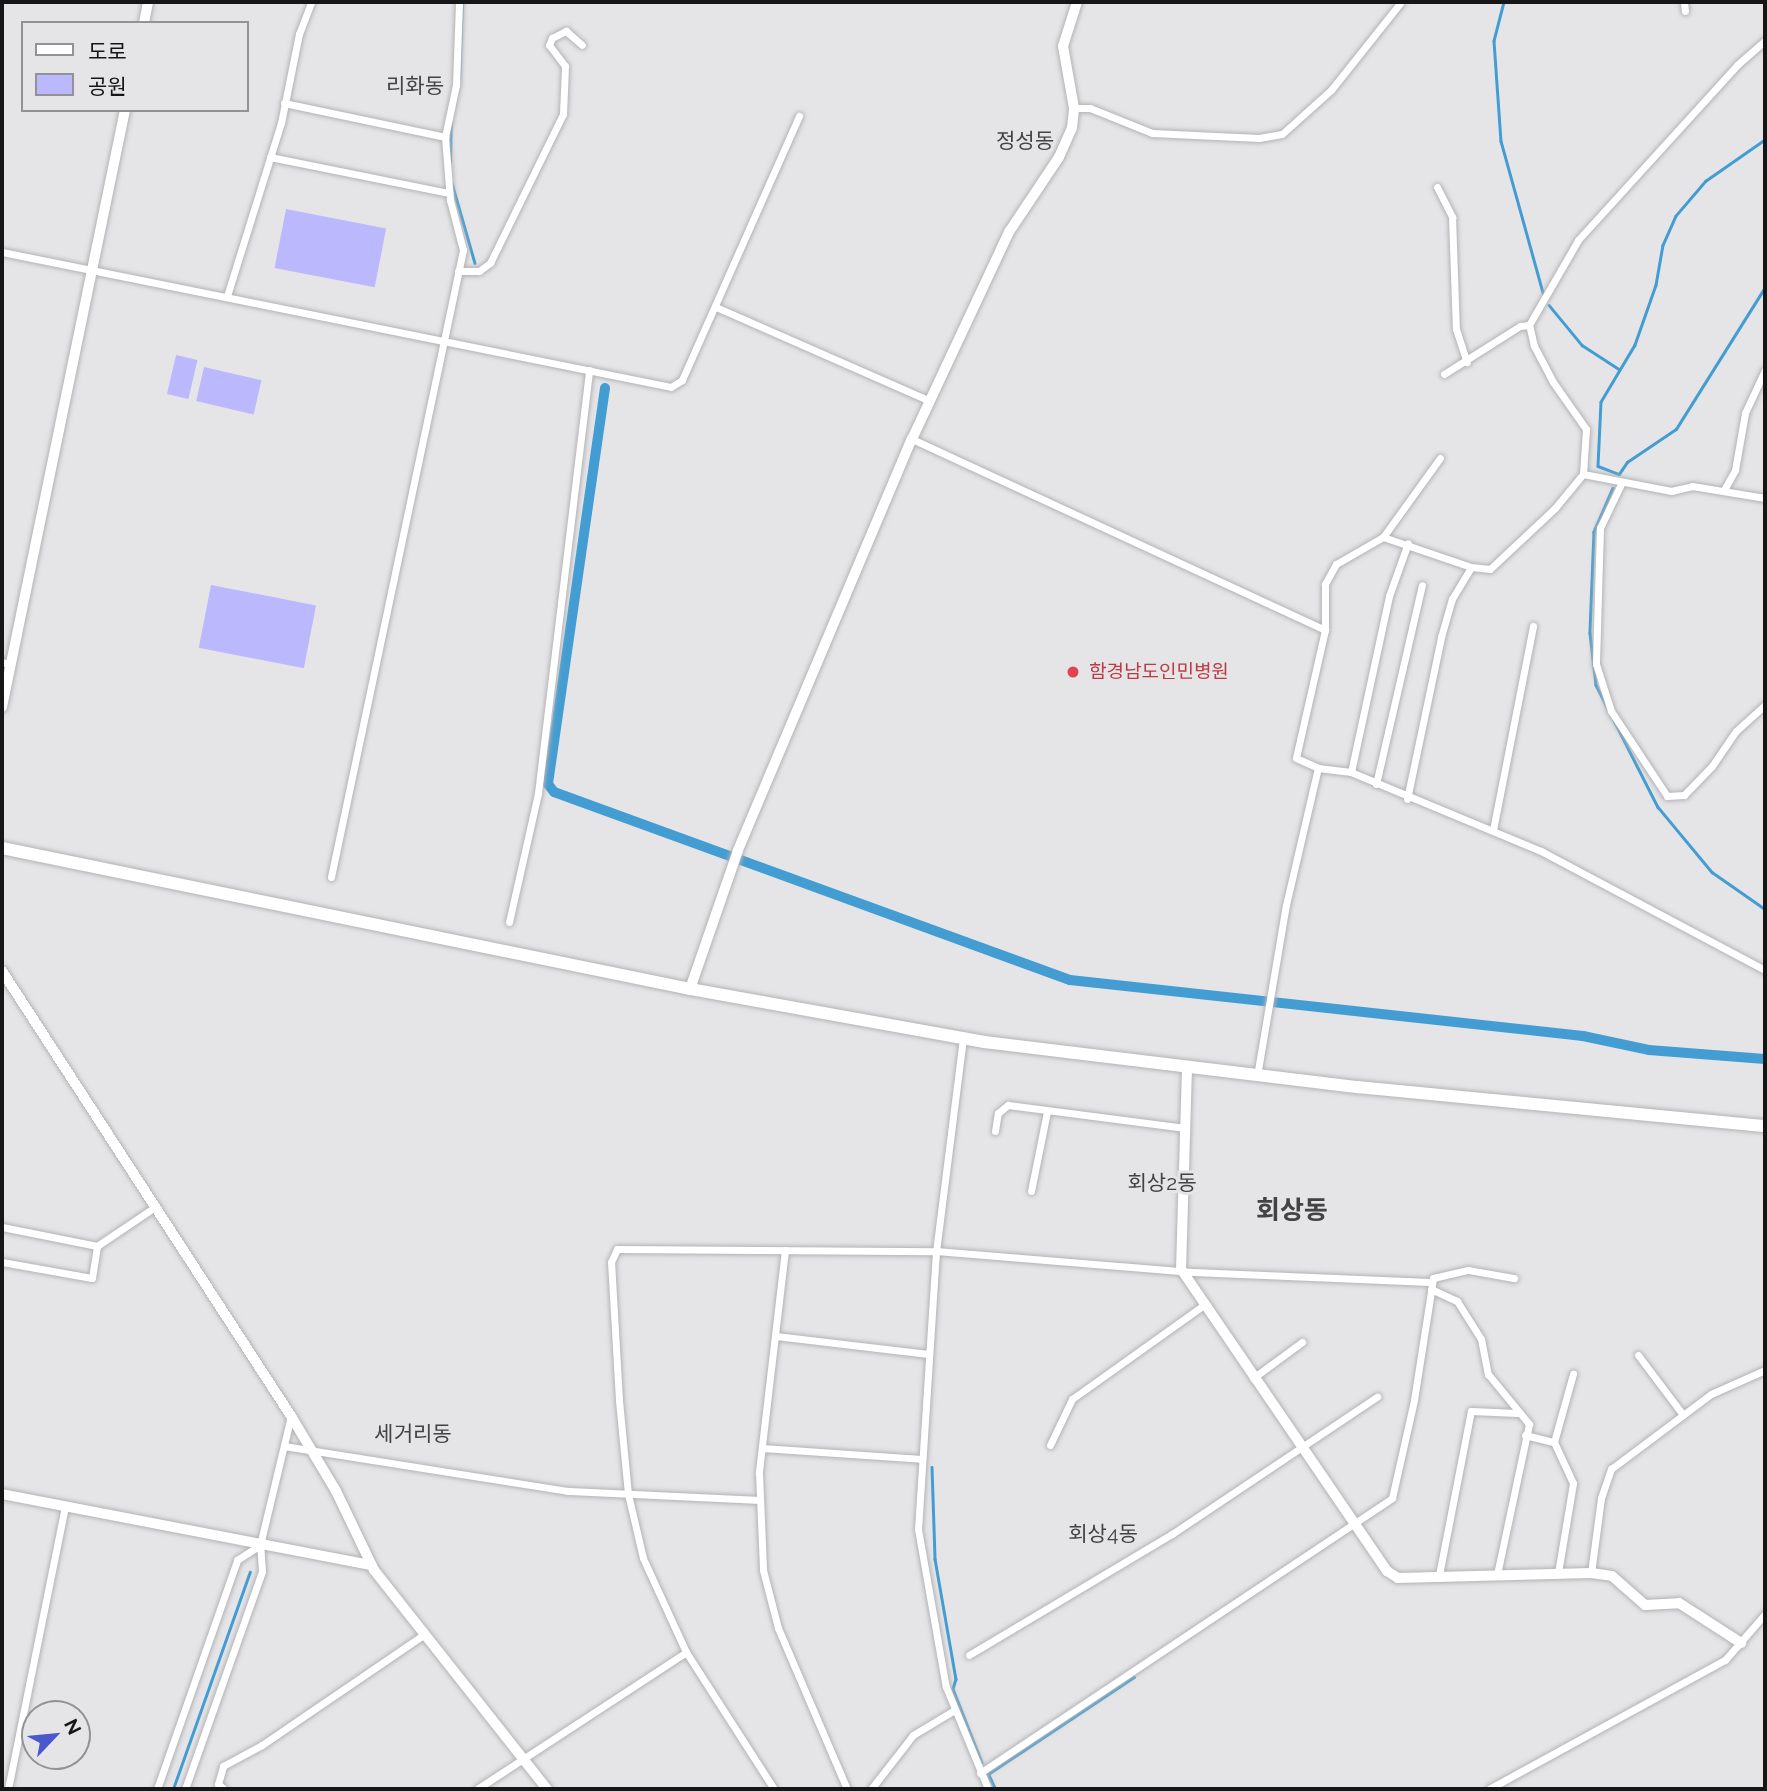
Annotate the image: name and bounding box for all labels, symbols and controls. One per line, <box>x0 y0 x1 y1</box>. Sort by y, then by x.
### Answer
legend <box>21 21 248 112</box>
text: 도로 <box>88 39 127 64</box>
district label: 리화동 <box>386 73 444 99</box>
text: 공원 <box>88 74 127 99</box>
district label: 정성동 <box>996 128 1054 154</box>
place label: 함경남도인민병원 <box>1089 661 1229 683</box>
marker: 함경남도인민병원 <box>1063 662 1083 682</box>
district label: 회상2동 <box>1128 1170 1196 1196</box>
district label: 회상동 <box>1256 1195 1328 1227</box>
district label: 세거리동 <box>374 1421 452 1447</box>
district label: 회상4동 <box>1068 1521 1138 1547</box>
north arrow <box>21 1700 91 1770</box>
text: N <box>60 1715 86 1738</box>

